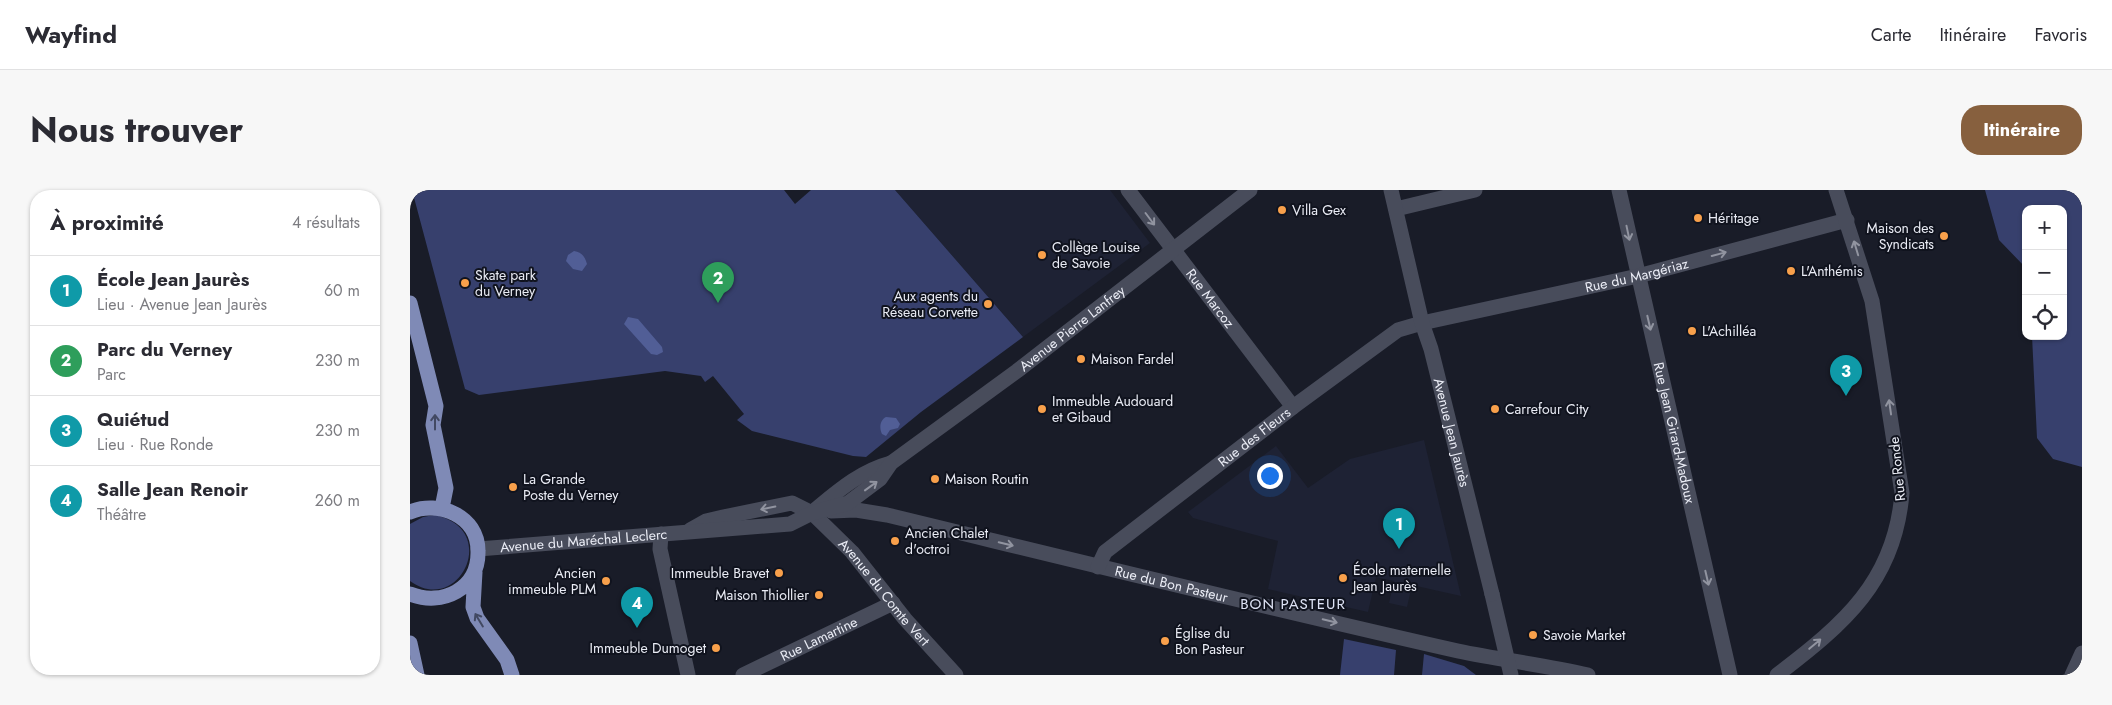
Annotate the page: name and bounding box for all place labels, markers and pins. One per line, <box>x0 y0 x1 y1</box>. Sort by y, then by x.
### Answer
place label: Villa Gex <box>1292 200 1346 220</box>
marker: Villa Gex <box>1276 204 1288 216</box>
place label: Héritage <box>1708 208 1759 228</box>
marker: Héritage <box>1692 212 1704 224</box>
place label: Maison des Syndicats <box>1867 218 1934 254</box>
marker: Maison des Syndicats <box>1938 230 1950 242</box>
place label: Collège Louise de Savoie <box>1052 237 1140 273</box>
marker: Collège Louise de Savoie <box>1036 249 1048 261</box>
place label: L'Anthémis <box>1801 261 1863 281</box>
pin: 2 <box>702 262 734 303</box>
place label: Skate park du Verney <box>475 265 537 301</box>
marker: L'Anthémis <box>1785 265 1797 277</box>
marker: Skate park du Verney <box>459 277 471 289</box>
place label: Aux agents du Réseau Corvette <box>882 286 978 322</box>
marker: Aux agents du Réseau Corvette <box>982 298 994 310</box>
place label: L'Achilléa <box>1702 321 1756 341</box>
marker: L'Achilléa <box>1686 325 1698 337</box>
place label: Maison Fardel <box>1091 349 1174 369</box>
marker: Maison Fardel <box>1075 353 1087 365</box>
pin: 3 <box>1830 355 1862 396</box>
place label: Immeuble Audouard et Gibaud <box>1052 391 1173 427</box>
place label: Carrefour City <box>1505 399 1590 419</box>
marker: Immeuble Audouard et Gibaud <box>1036 403 1048 415</box>
marker: Carrefour City <box>1489 403 1501 415</box>
place label: La Grande Poste du Verney <box>523 469 619 505</box>
place label: Maison Routin <box>945 469 1029 489</box>
marker: Maison Routin <box>929 473 941 485</box>
marker: La Grande Poste du Verney <box>507 481 519 493</box>
pin: 1 <box>1383 508 1415 549</box>
place label: Ancien Chalet d'octroi <box>905 523 989 559</box>
marker: Ancien Chalet d'octroi <box>889 535 901 547</box>
place label: École maternelle Jean Jaurès <box>1351 560 1451 596</box>
place label: Ancien immeuble PLM <box>508 563 596 599</box>
place label: Immeuble Bravet <box>671 563 770 583</box>
marker: Immeuble Bravet <box>773 567 785 579</box>
marker: École maternelle Jean Jaurès <box>1337 572 1349 584</box>
marker: Ancien immeuble PLM <box>600 575 612 587</box>
place label: Maison Thiollier <box>715 585 809 605</box>
pin: 4 <box>621 587 653 628</box>
marker: Maison Thiollier <box>813 589 825 601</box>
place label: Église du Bon Pasteur <box>1175 623 1245 659</box>
place label: Savoie Market <box>1543 625 1626 645</box>
marker: Savoie Market <box>1527 629 1539 641</box>
marker: Église du Bon Pasteur <box>1159 635 1171 647</box>
place label: Immeuble Dumoget <box>590 638 707 658</box>
marker: Immeuble Dumoget <box>710 642 722 654</box>

